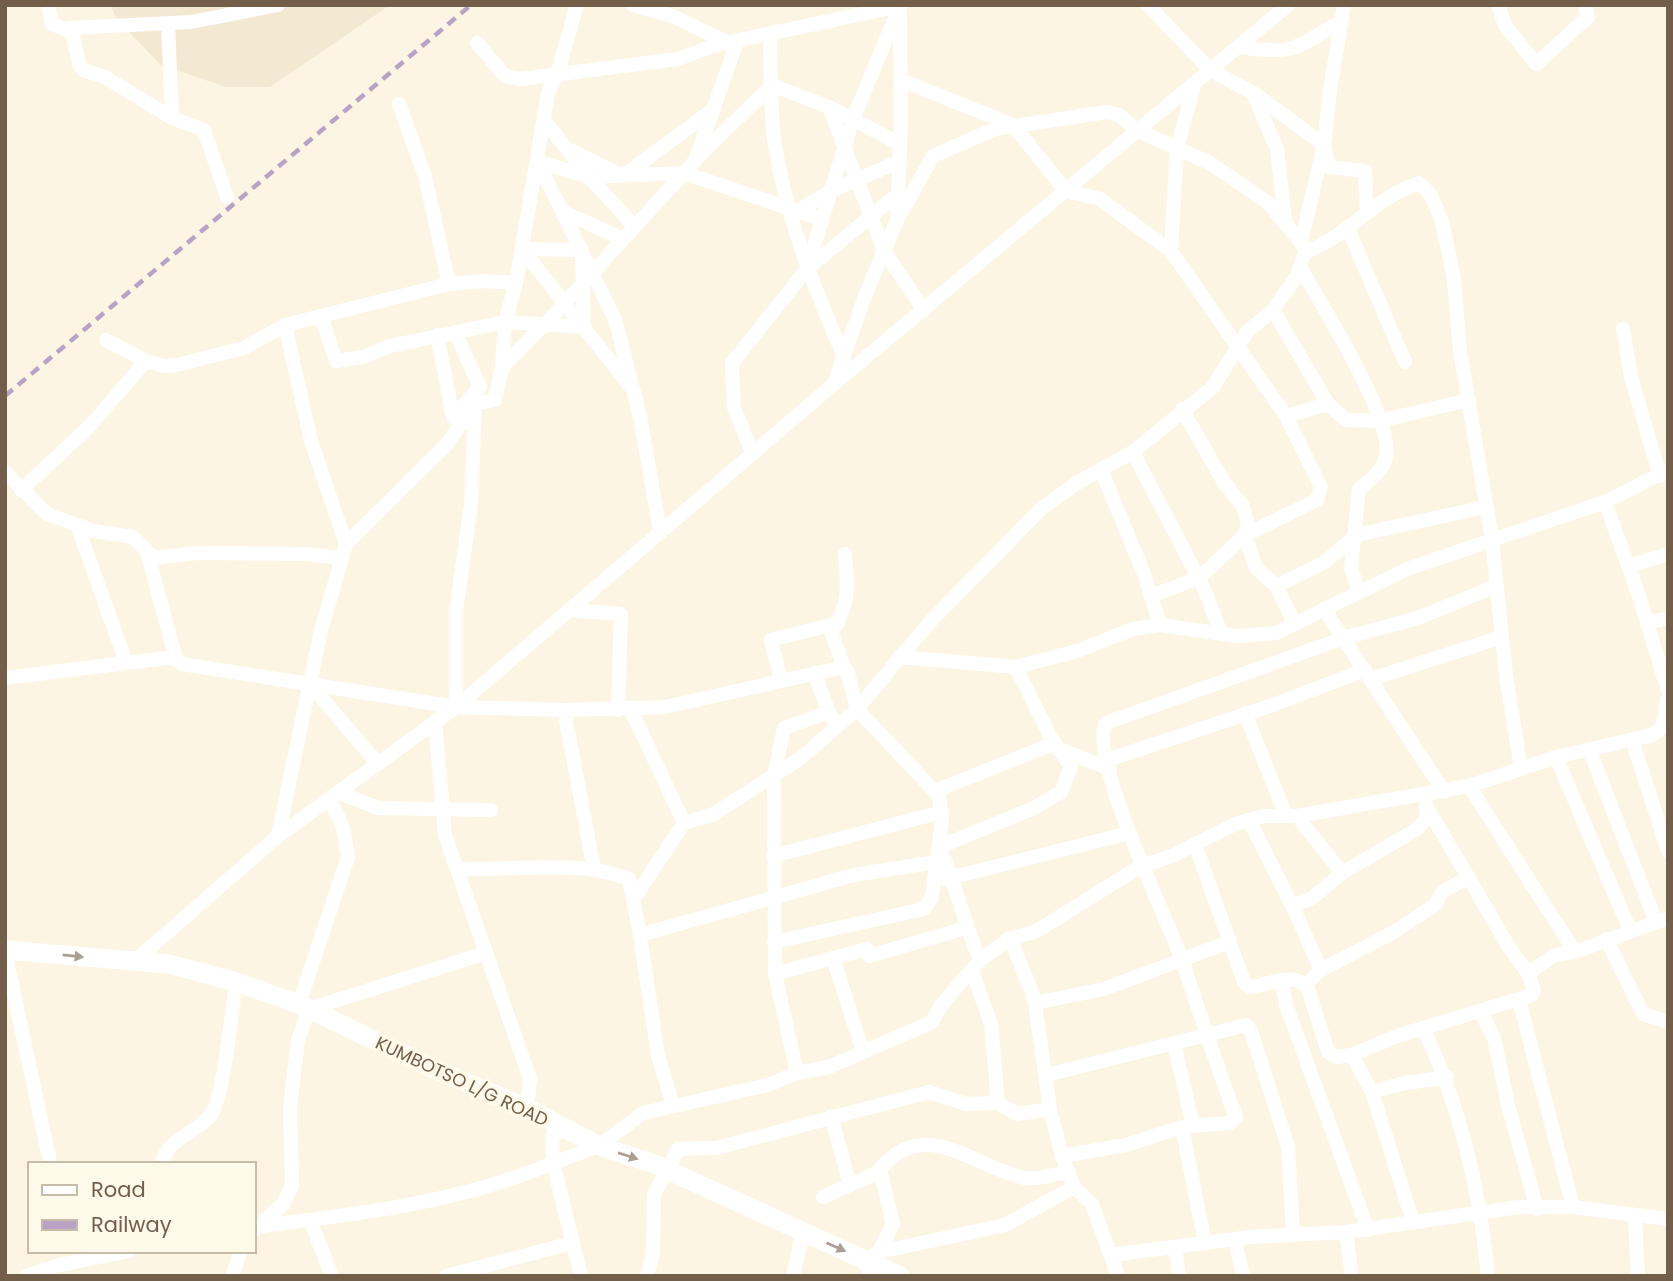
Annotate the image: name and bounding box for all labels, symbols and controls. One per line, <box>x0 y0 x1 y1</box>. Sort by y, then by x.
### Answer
one-way arrow <box>62 951 84 962</box>
street label: KUMBOTSO L/G ROAD <box>372 1030 552 1132</box>
one-way arrow <box>618 1151 639 1161</box>
legend <box>28 1162 256 1253</box>
text: Road <box>91 1175 146 1204</box>
text: Railway <box>91 1210 172 1239</box>
one-way arrow <box>826 1241 846 1253</box>

